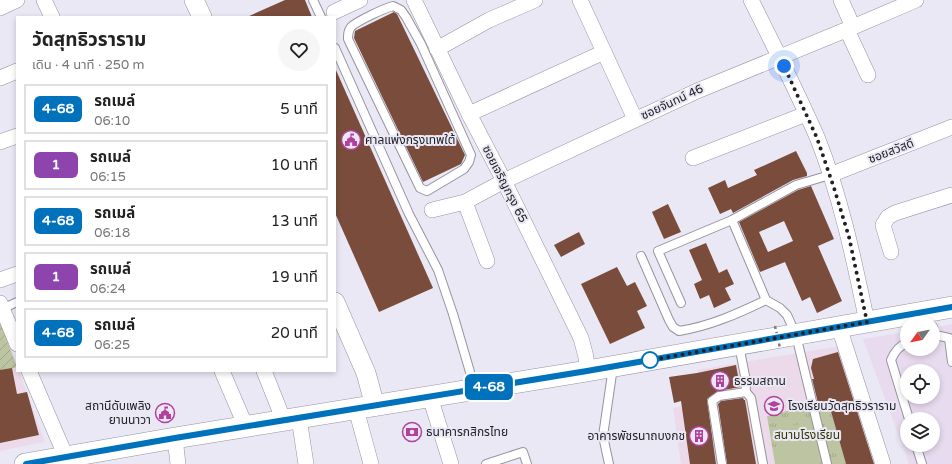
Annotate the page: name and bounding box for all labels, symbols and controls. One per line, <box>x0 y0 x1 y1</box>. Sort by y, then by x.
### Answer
text: วัดสุทธิวราราม <box>32 29 146 51</box>
button: heart <box>278 29 320 71</box>
your location <box>774 56 794 76</box>
text: เดิน · 4 นาที · 250 m <box>32 57 144 73</box>
street label: ซอยจันทน์ 46 <box>639 81 705 123</box>
text: รถเมล์ <box>94 92 135 110</box>
text: 4-68 <box>42 100 74 117</box>
text: 5 นาที <box>280 100 318 118</box>
text: 06:10 <box>94 113 130 129</box>
public building icon: ศาลแพ่งกรุงเทพใต้ <box>340 129 362 151</box>
place label: ศาลแพ่งกรุงเทพใต้ <box>365 133 455 147</box>
street label: ซอยสวัสดี <box>866 136 916 166</box>
street label: ซอยเจริญกรุง 65 <box>480 143 530 225</box>
text: รถเมล์ <box>90 148 131 166</box>
text: 1 <box>52 156 60 173</box>
text: 10 นาที <box>271 156 318 174</box>
text: 06:15 <box>90 169 126 185</box>
text: รถเมล์ <box>94 204 135 222</box>
text: 4-68 <box>42 212 74 229</box>
text: 13 นาที <box>271 212 318 230</box>
text: 06:18 <box>94 225 130 241</box>
text: รถเมล์ <box>90 260 131 278</box>
text: 1 <box>52 268 60 285</box>
text: 19 นาที <box>271 268 318 286</box>
text: 06:24 <box>90 281 126 297</box>
text: รถเมล์ <box>94 316 135 334</box>
north arrow <box>900 316 940 356</box>
map controls <box>900 316 940 452</box>
text: 4-68 <box>42 324 74 341</box>
text: 20 นาที <box>271 324 318 342</box>
text: 06:25 <box>94 337 130 353</box>
unlabelled marker <box>641 351 659 369</box>
button: locate <box>900 364 940 404</box>
building icon: ธรรมสถาน <box>709 370 731 392</box>
line badge: 4-68 <box>461 374 517 400</box>
place label: ธรรมสถาน <box>734 374 786 388</box>
text: 4-68 <box>473 378 505 395</box>
school or university icon: โรงเรียนวัดสุทธิวราราม <box>763 395 785 417</box>
place label: สถานีดับเพลิง ยานนาวา <box>85 399 151 427</box>
place label: โรงเรียนวัดสุทธิวราราม <box>788 399 896 413</box>
public building icon: สถานีดับเพลิง ยานนาวา <box>154 402 176 424</box>
button: layers <box>900 412 940 452</box>
bank icon: ธนาคารกสิกรไทย <box>401 421 423 443</box>
place label: ธนาคารกสิกรไทย <box>426 425 508 439</box>
building icon: อาคารพัชรนาถบงกช <box>688 425 710 447</box>
park label: สนามโรงเรียน <box>774 428 840 442</box>
place label: อาคารพัชรนาถบงกช <box>587 429 685 443</box>

